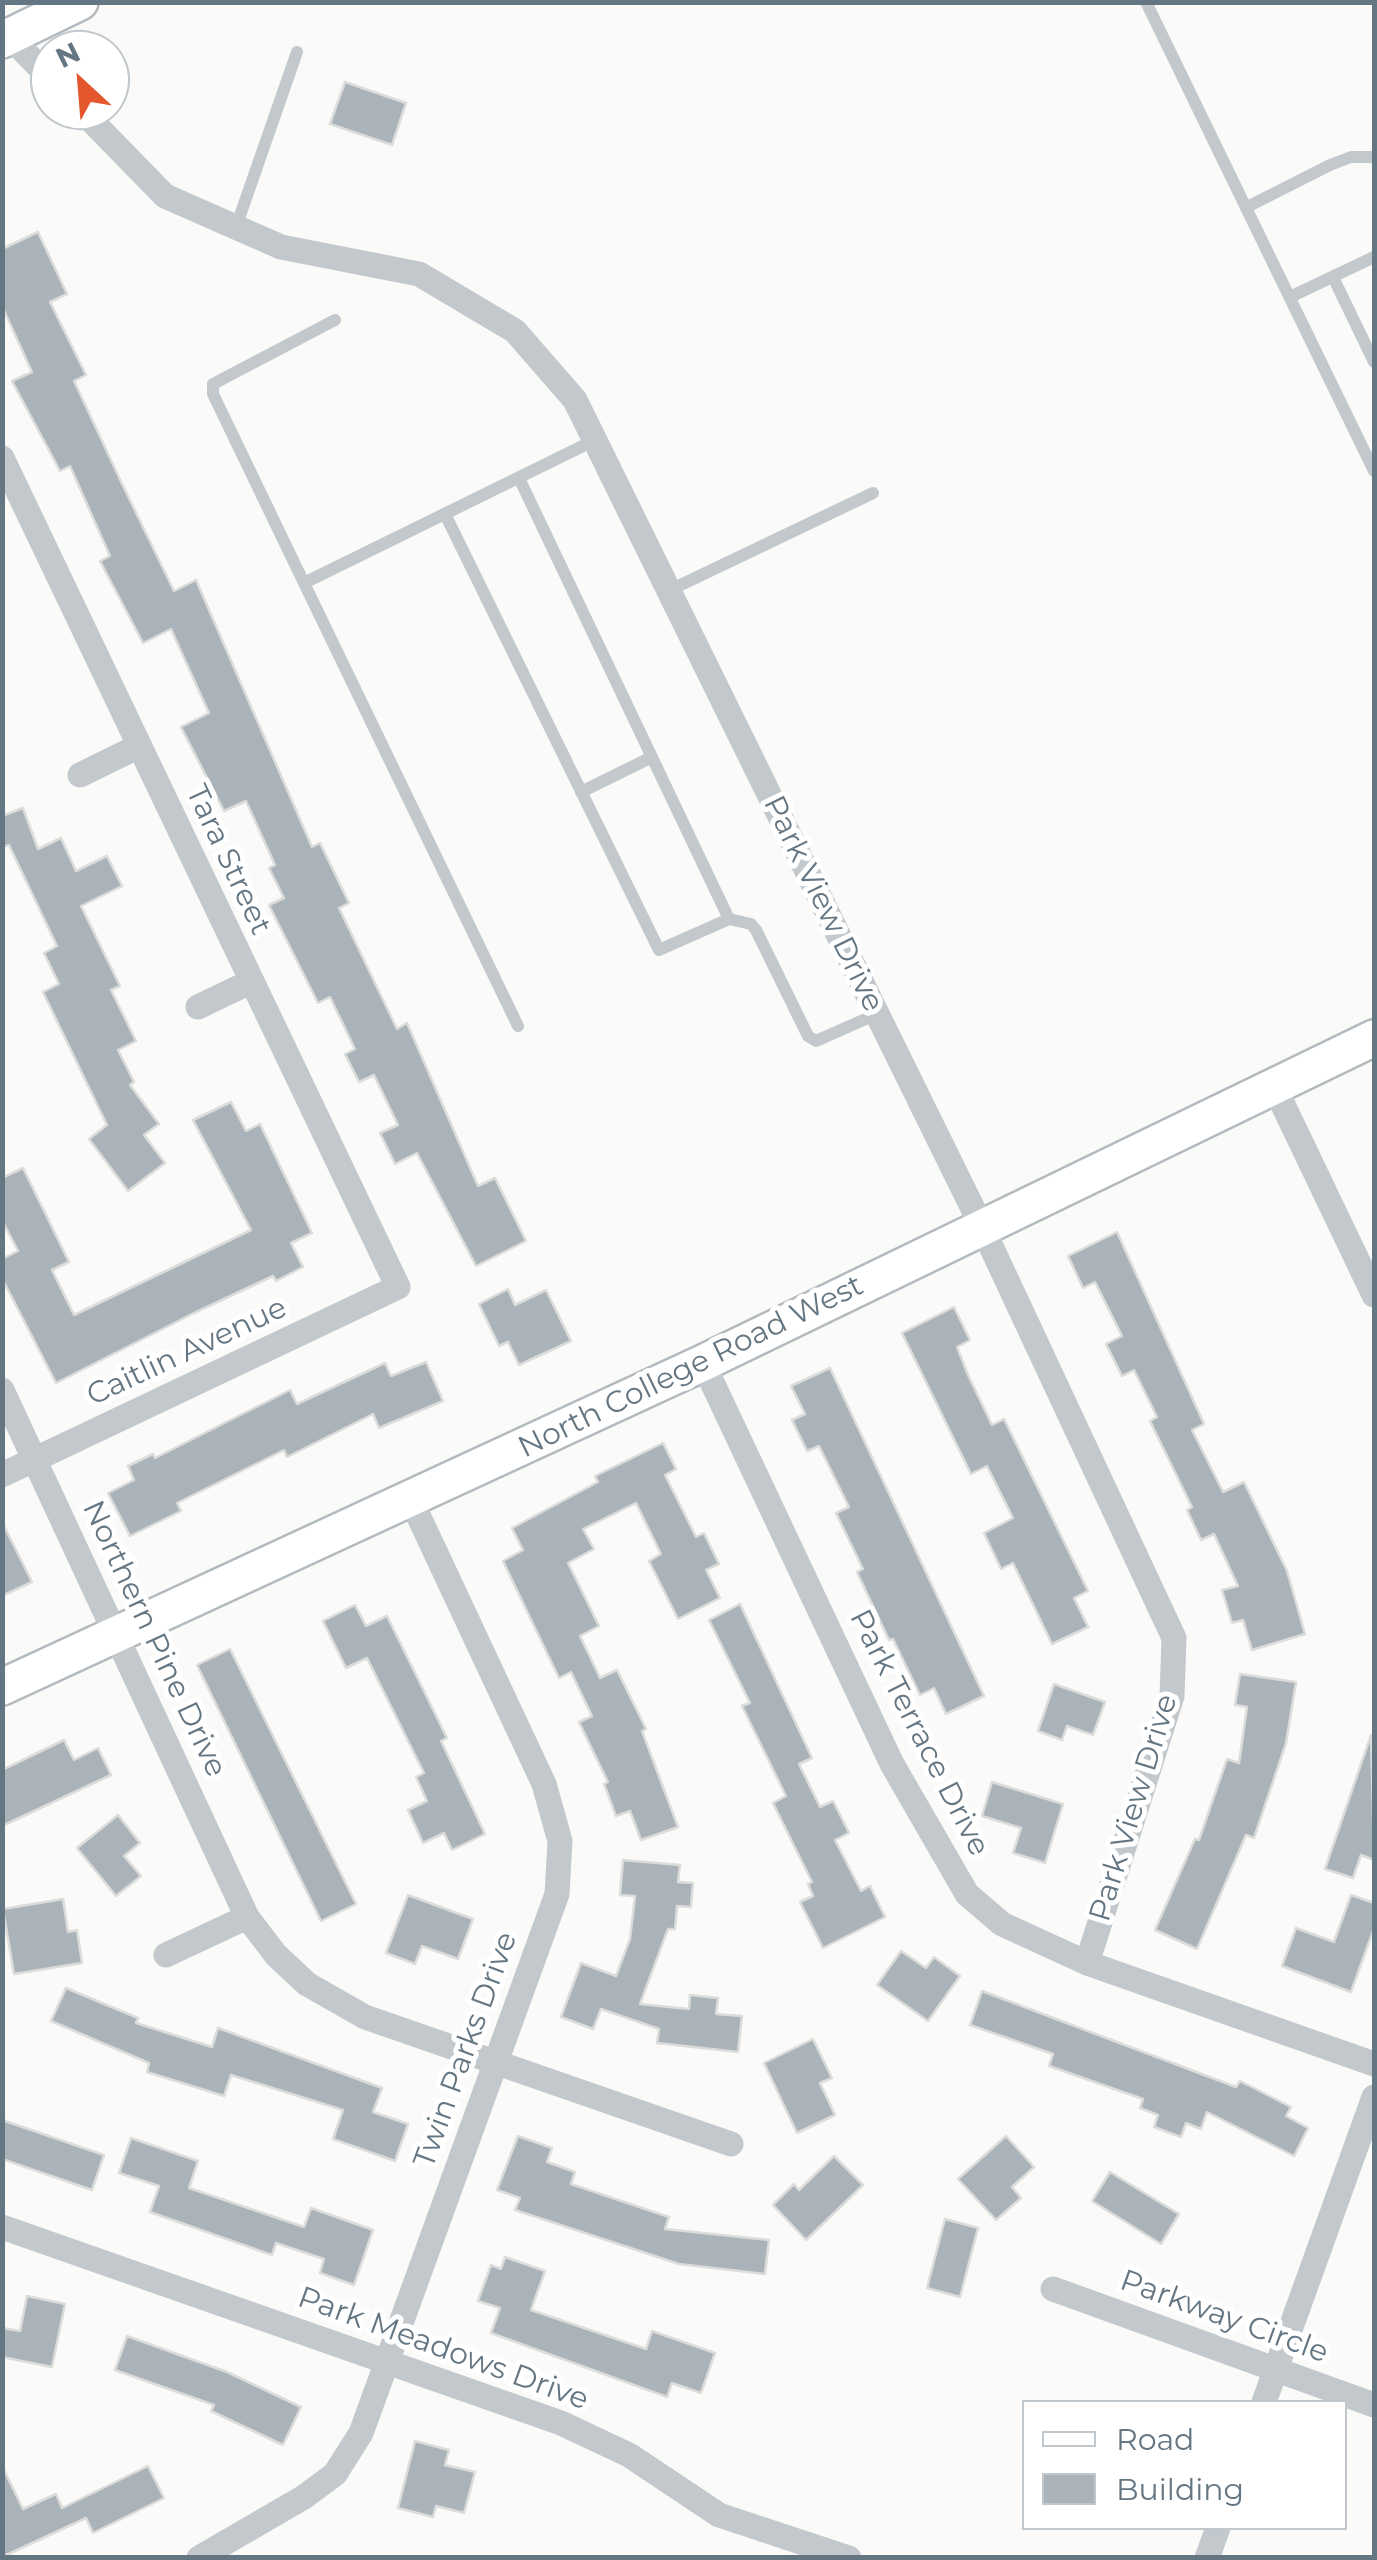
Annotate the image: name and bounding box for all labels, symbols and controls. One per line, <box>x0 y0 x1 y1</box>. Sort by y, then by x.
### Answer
north arrow <box>30 30 130 130</box>
text: N <box>50 35 85 75</box>
street label: Tara Street <box>178 779 278 941</box>
street label: Park View Drive <box>755 790 891 1018</box>
street label: North College Road West <box>513 1268 869 1466</box>
street label: Caitlin Avenue <box>81 1290 293 1414</box>
street label: Northern Pine Drive <box>74 1495 234 1783</box>
street label: Park Terrace Drive <box>841 1604 997 1862</box>
street label: Park View Drive <box>1082 1690 1186 1926</box>
street label: Twin Parks Drive <box>407 1927 525 2173</box>
street label: Parkway Circle <box>1115 2263 1333 2371</box>
street label: Park Meadows Drive <box>293 2280 593 2418</box>
legend <box>1022 2400 1347 2530</box>
text: Road <box>1116 2421 1194 2458</box>
text: Building <box>1116 2471 1244 2508</box>

